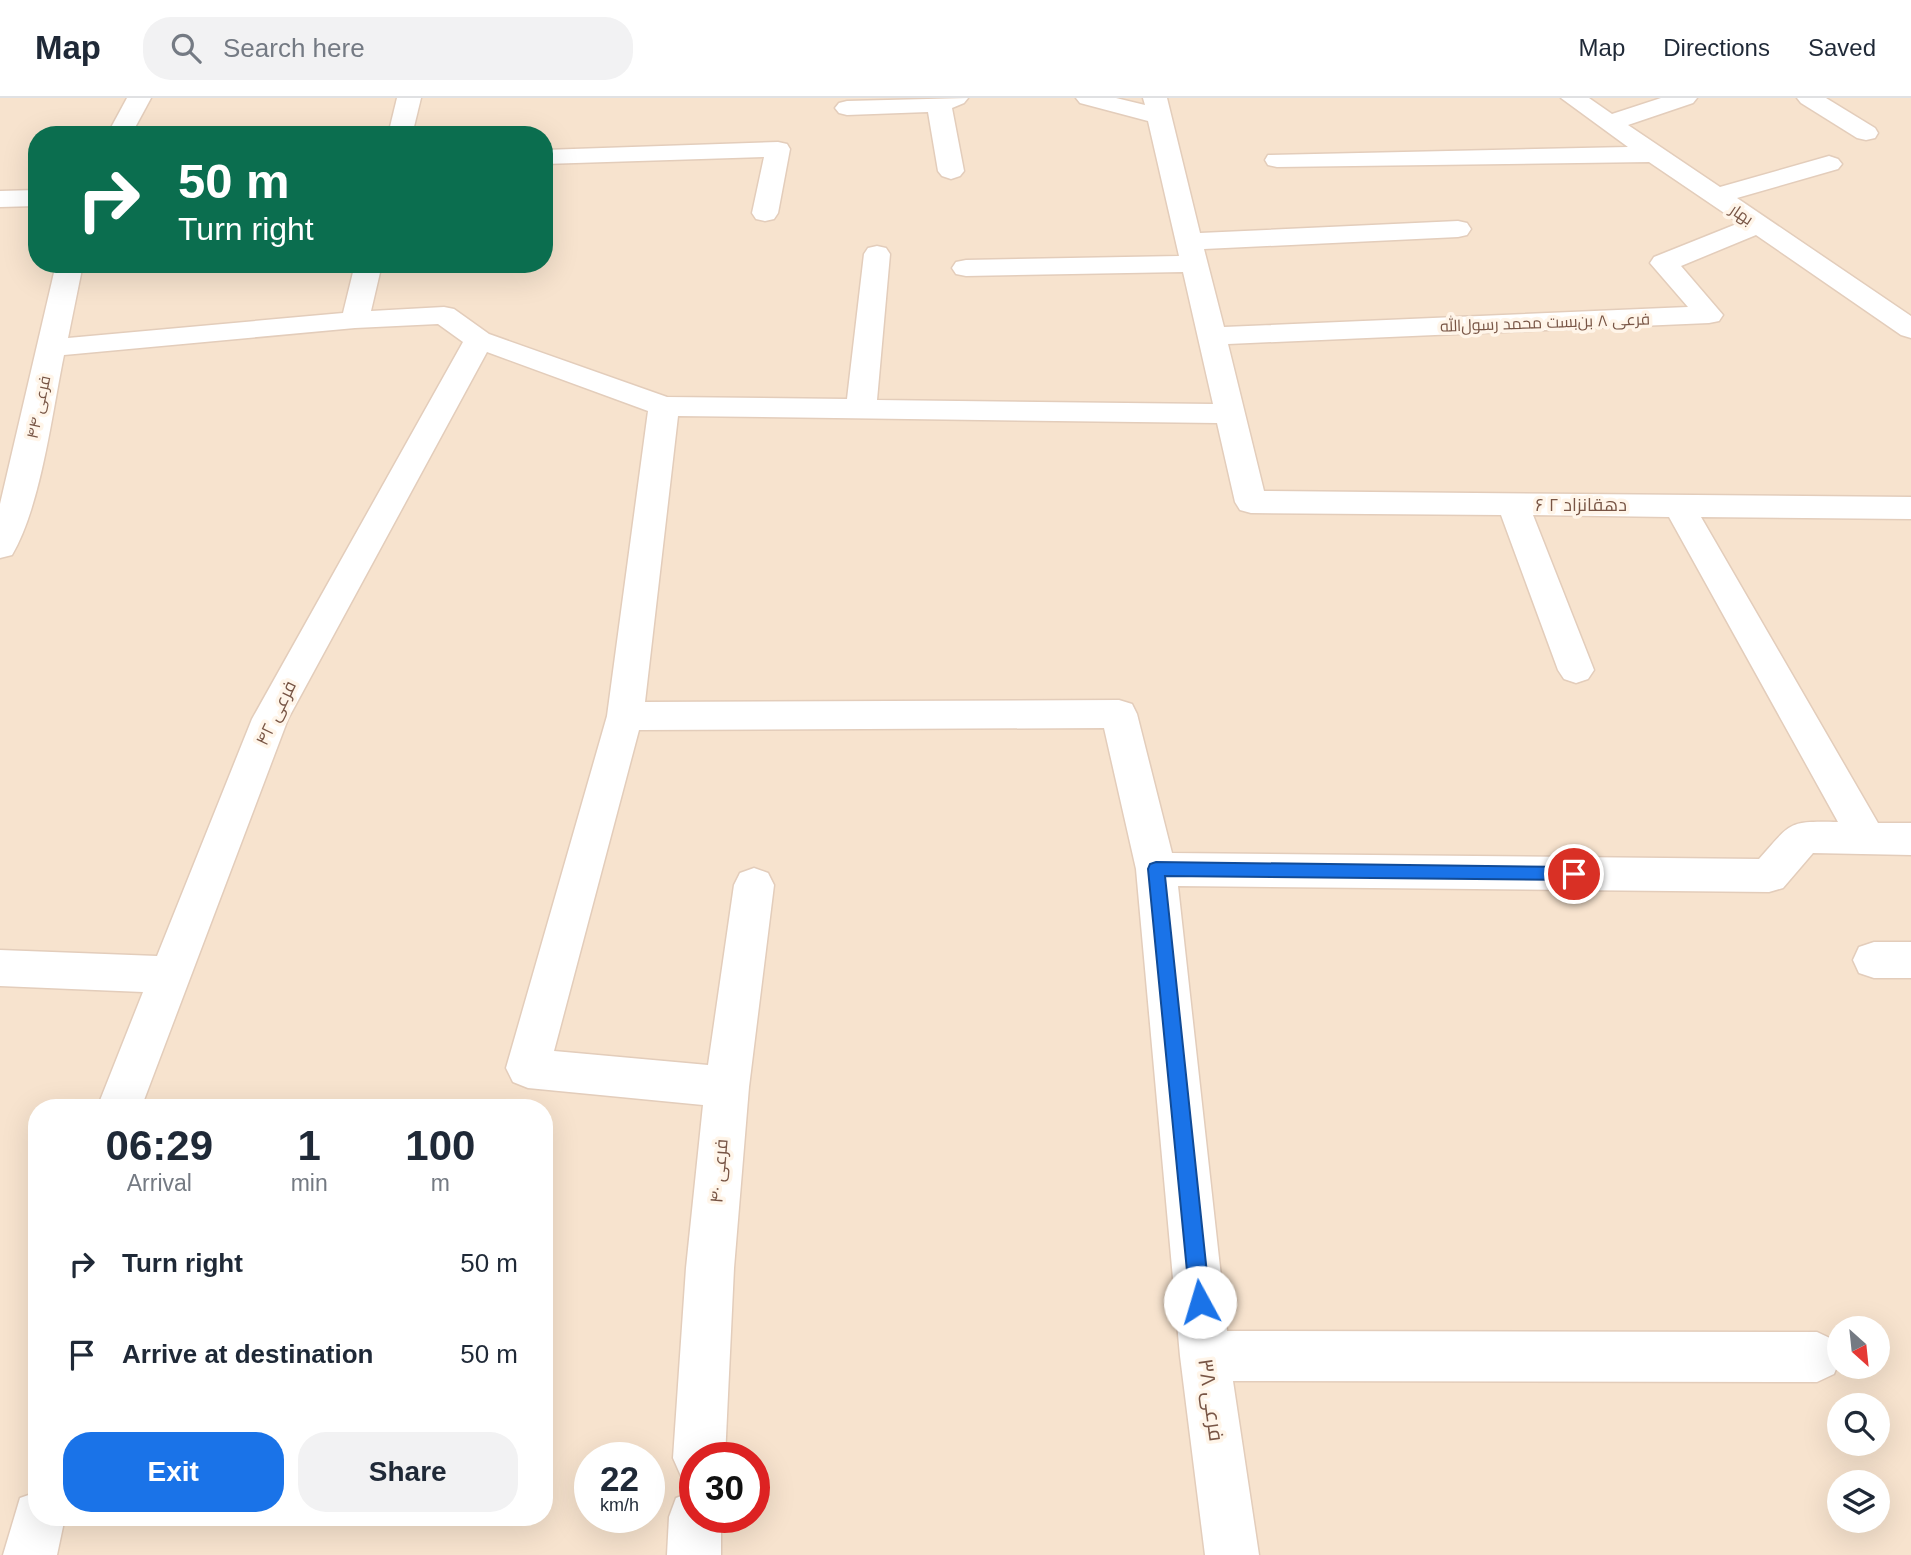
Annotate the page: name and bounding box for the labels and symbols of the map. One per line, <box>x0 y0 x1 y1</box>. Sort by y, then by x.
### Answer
street label: بهار <box>1725 200 1756 230</box>
street label: فرعی ۸ بن‌بست محمد رسول‌الله <box>1440 308 1650 337</box>
street label: فرعی ۴۴ <box>24 374 55 441</box>
street label: ۶ دهقانزاد ۲ <box>1535 495 1627 516</box>
street label: فرعی ۴۲ <box>252 677 301 749</box>
pin <box>1544 844 1604 904</box>
street label: فرعی ۴۰ <box>706 1138 733 1204</box>
position arrow <box>1163 1265 1237 1339</box>
north arrow <box>1827 1316 1890 1379</box>
street label: فرعی ۳۸ <box>1192 1357 1229 1443</box>
speed limit sign: 30 <box>679 1442 770 1533</box>

